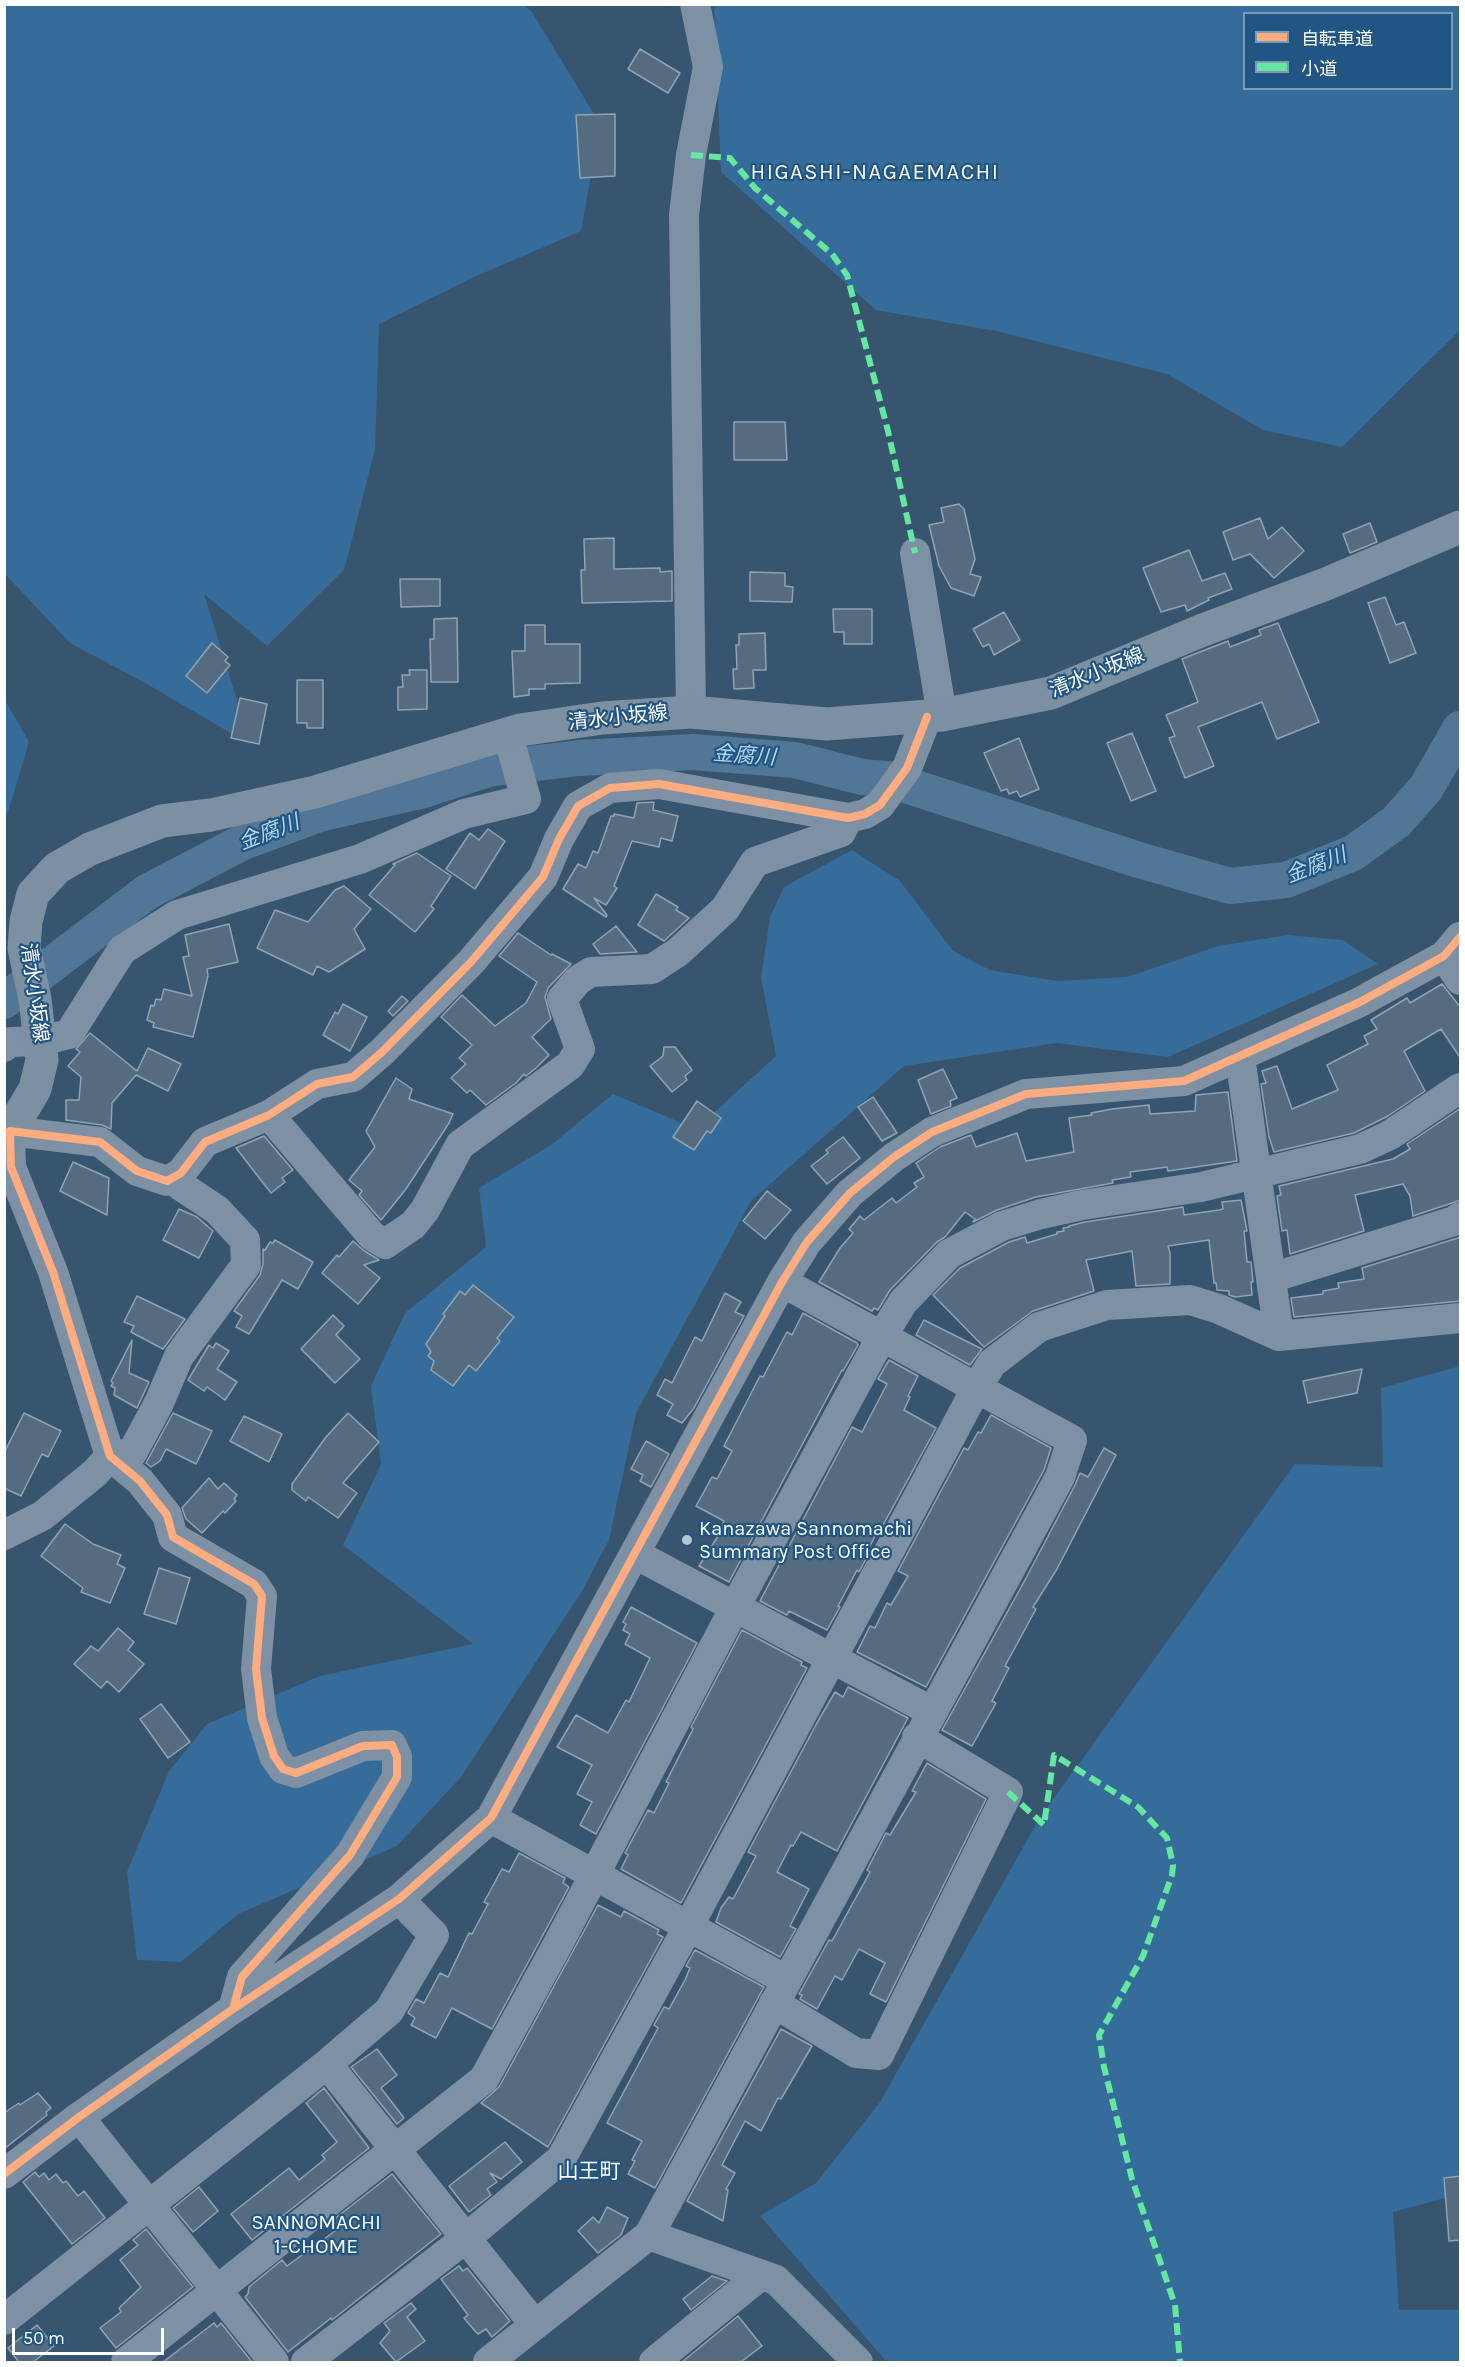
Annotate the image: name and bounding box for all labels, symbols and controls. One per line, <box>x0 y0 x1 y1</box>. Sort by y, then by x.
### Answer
legend <box>1243 12 1453 90</box>
text: 自転車道 <box>1301 28 1373 50</box>
text: 小道 <box>1301 58 1337 80</box>
district label: HIGASHI-NAGAEMACHI <box>751 160 999 186</box>
street label: 清水小坂線 <box>1046 643 1148 703</box>
street label: 清水小坂線 <box>567 701 669 735</box>
water label: 金腐川 <box>712 741 776 771</box>
water label: 金腐川 <box>235 810 303 856</box>
water label: 金腐川 <box>1282 843 1350 889</box>
street label: 清水小坂線 <box>15 942 53 1044</box>
place label: Kanazawa Sannomachi Summary Post Office <box>699 1517 912 1564</box>
marker: Kanazawa Sannomachi Summary Post Office <box>680 1533 694 1547</box>
district label: 山王町 <box>558 2159 620 2185</box>
district label: SANNOMACHI 1-CHOME <box>244 2210 388 2260</box>
scale bar <box>15 2316 166 2354</box>
text: 50 m <box>23 2327 65 2349</box>

